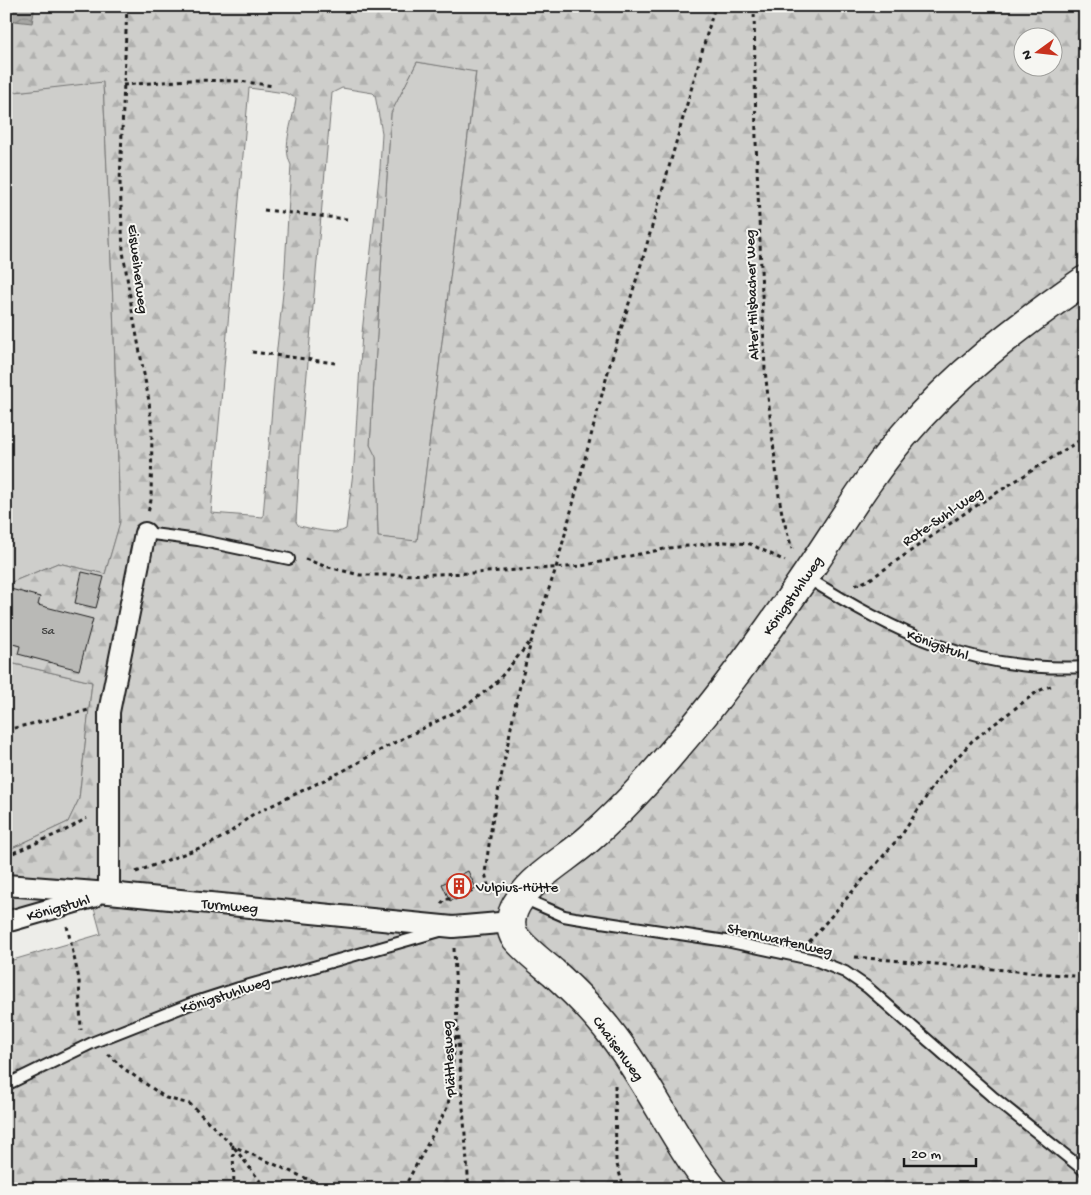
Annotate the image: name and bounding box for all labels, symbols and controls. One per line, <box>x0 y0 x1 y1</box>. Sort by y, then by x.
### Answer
north arrow <box>1014 28 1064 78</box>
text: N <box>1018 48 1037 61</box>
street label: Eisweiherweg <box>123 224 151 315</box>
street label: Alter Hilsbacher Weg <box>742 229 764 360</box>
street label: Rote-Suhl-Weg <box>899 484 987 551</box>
street label: Königstuhlweg <box>760 553 828 639</box>
house number: 5a <box>42 625 55 639</box>
street label: Königstuhl <box>904 626 971 665</box>
building icon: Vulpius-Hütte <box>446 873 472 899</box>
place label: Vulpius-Hütte <box>475 879 558 897</box>
street label: Königstuhl <box>25 891 92 927</box>
street label: Turmweg <box>200 895 259 918</box>
street label: Sternwartenweg <box>725 920 834 962</box>
street label: Königstuhlweg <box>179 973 273 1019</box>
street label: Chaisenweg <box>588 1013 647 1085</box>
street label: Plättlesweg <box>438 1020 462 1099</box>
scale bar <box>904 1135 976 1167</box>
text: 20 m <box>911 1146 941 1164</box>

